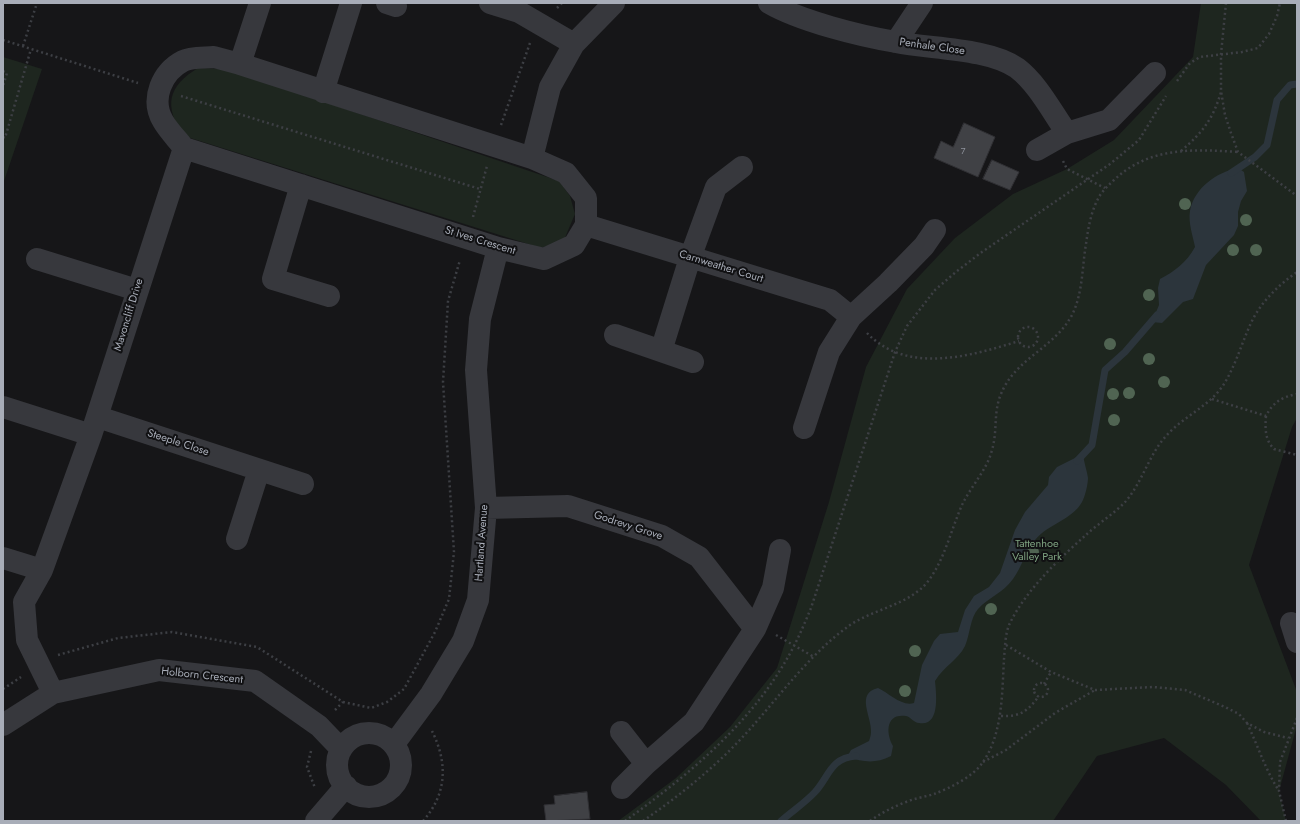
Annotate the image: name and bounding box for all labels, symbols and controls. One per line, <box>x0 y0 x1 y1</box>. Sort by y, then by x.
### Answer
street label: Penhale Close <box>898 36 966 58</box>
house number: 7 <box>961 147 965 157</box>
street label: St Ives Crescent <box>443 224 517 258</box>
street label: Carnweather Court <box>677 248 765 286</box>
street label: Mavoncliff Drive <box>112 277 146 353</box>
street label: Steeple Close <box>146 427 210 459</box>
street label: Hartland Avenue <box>473 504 491 582</box>
street label: Godrevy Grove <box>592 509 664 543</box>
park label: Tattenhoe Valley Park <box>1012 537 1062 563</box>
street label: Holborn Crescent <box>160 665 244 687</box>

